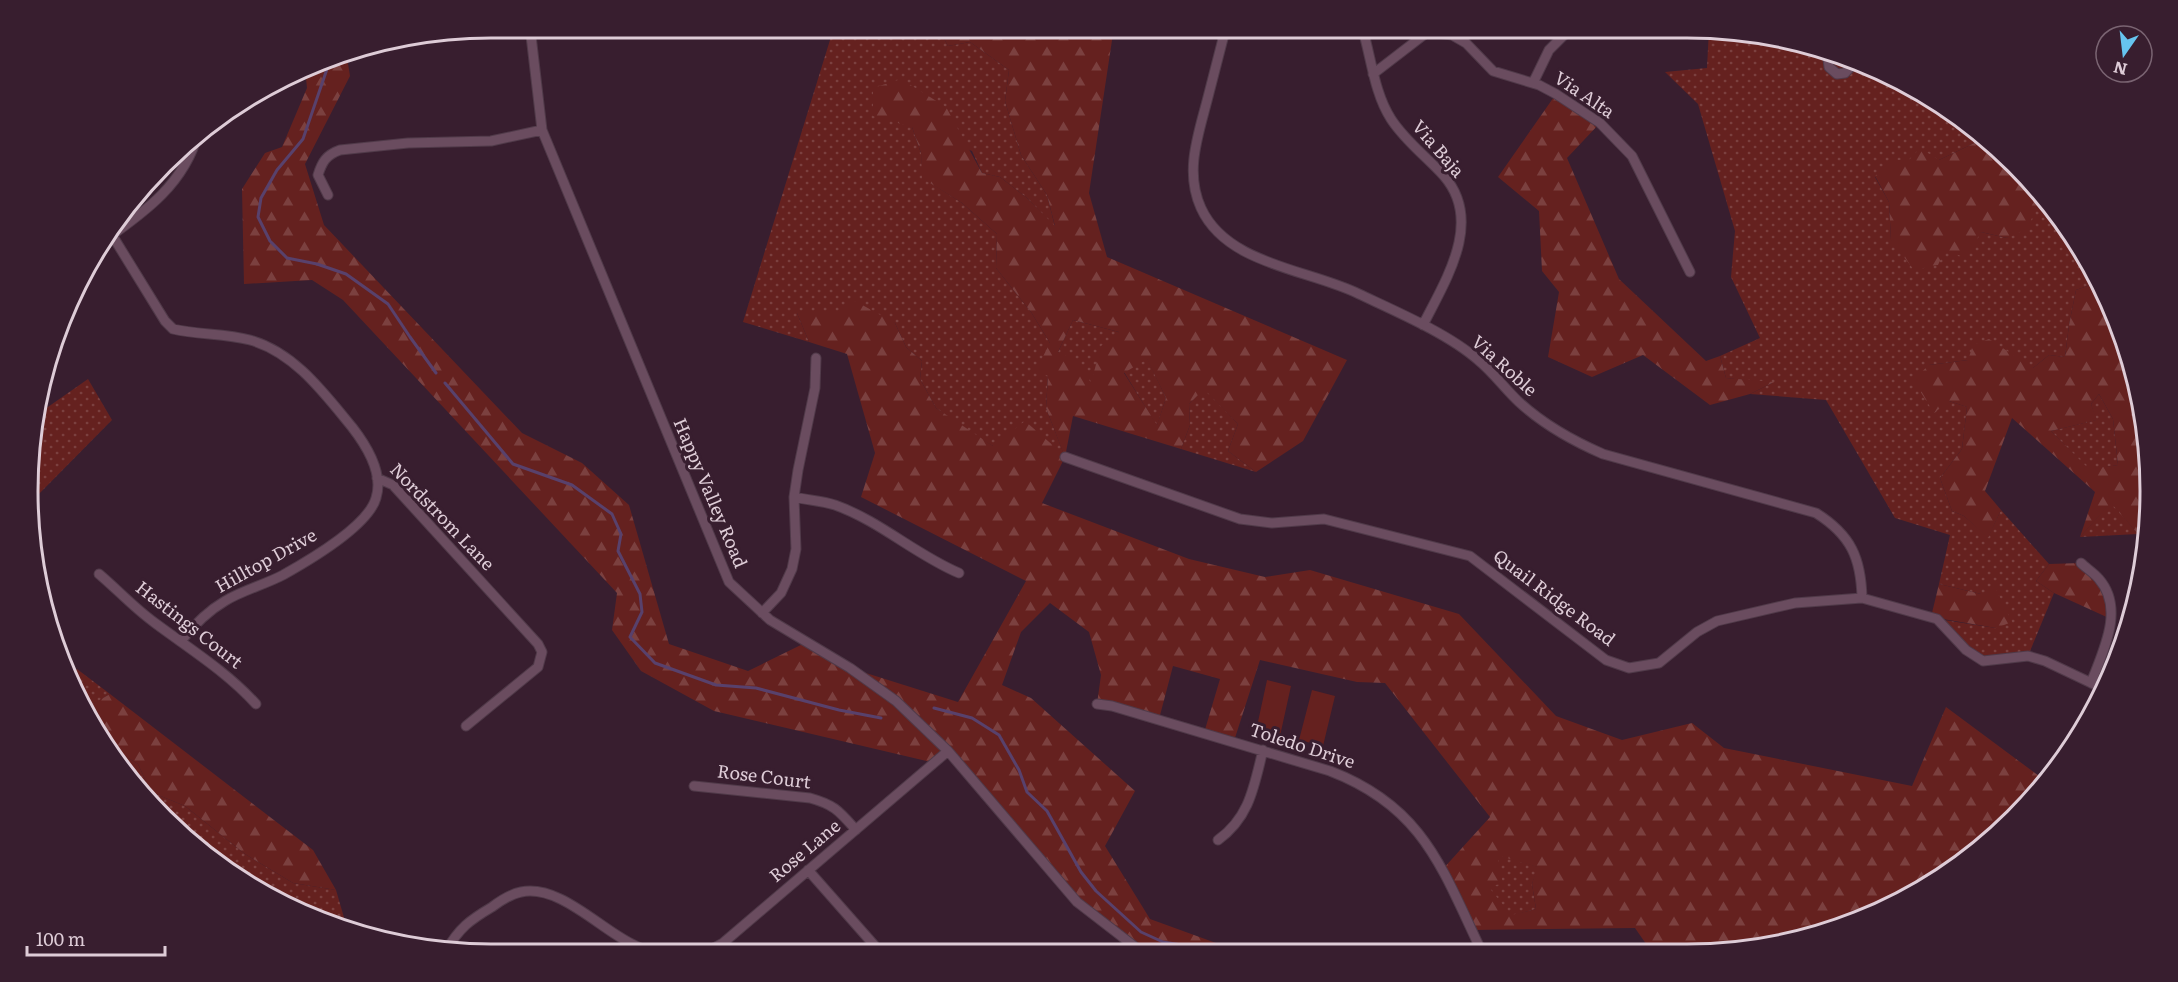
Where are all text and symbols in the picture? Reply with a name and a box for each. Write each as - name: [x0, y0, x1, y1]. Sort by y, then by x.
- north arrow: [2094, 24, 2154, 84]
- text: N: [2111, 56, 2130, 83]
- street label: Via Alta: [1549, 63, 1621, 124]
- street label: Via Baja: [1406, 113, 1472, 183]
- street label: Via Roble: [1466, 328, 1544, 402]
- street label: Happy Valley Road: [668, 413, 755, 572]
- street label: Nordstrom Lane: [385, 456, 502, 576]
- street label: Hilltop Drive: [210, 521, 321, 599]
- street label: Quail Ridge Road: [1488, 542, 1622, 652]
- street label: Hastings Court: [131, 573, 250, 675]
- street label: Toledo Drive: [1246, 715, 1359, 774]
- street label: Rose Court: [716, 756, 813, 795]
- street label: Rose Lane: [762, 812, 846, 888]
- scale bar: [27, 919, 165, 957]
- text: 100 m: [36, 925, 85, 952]

